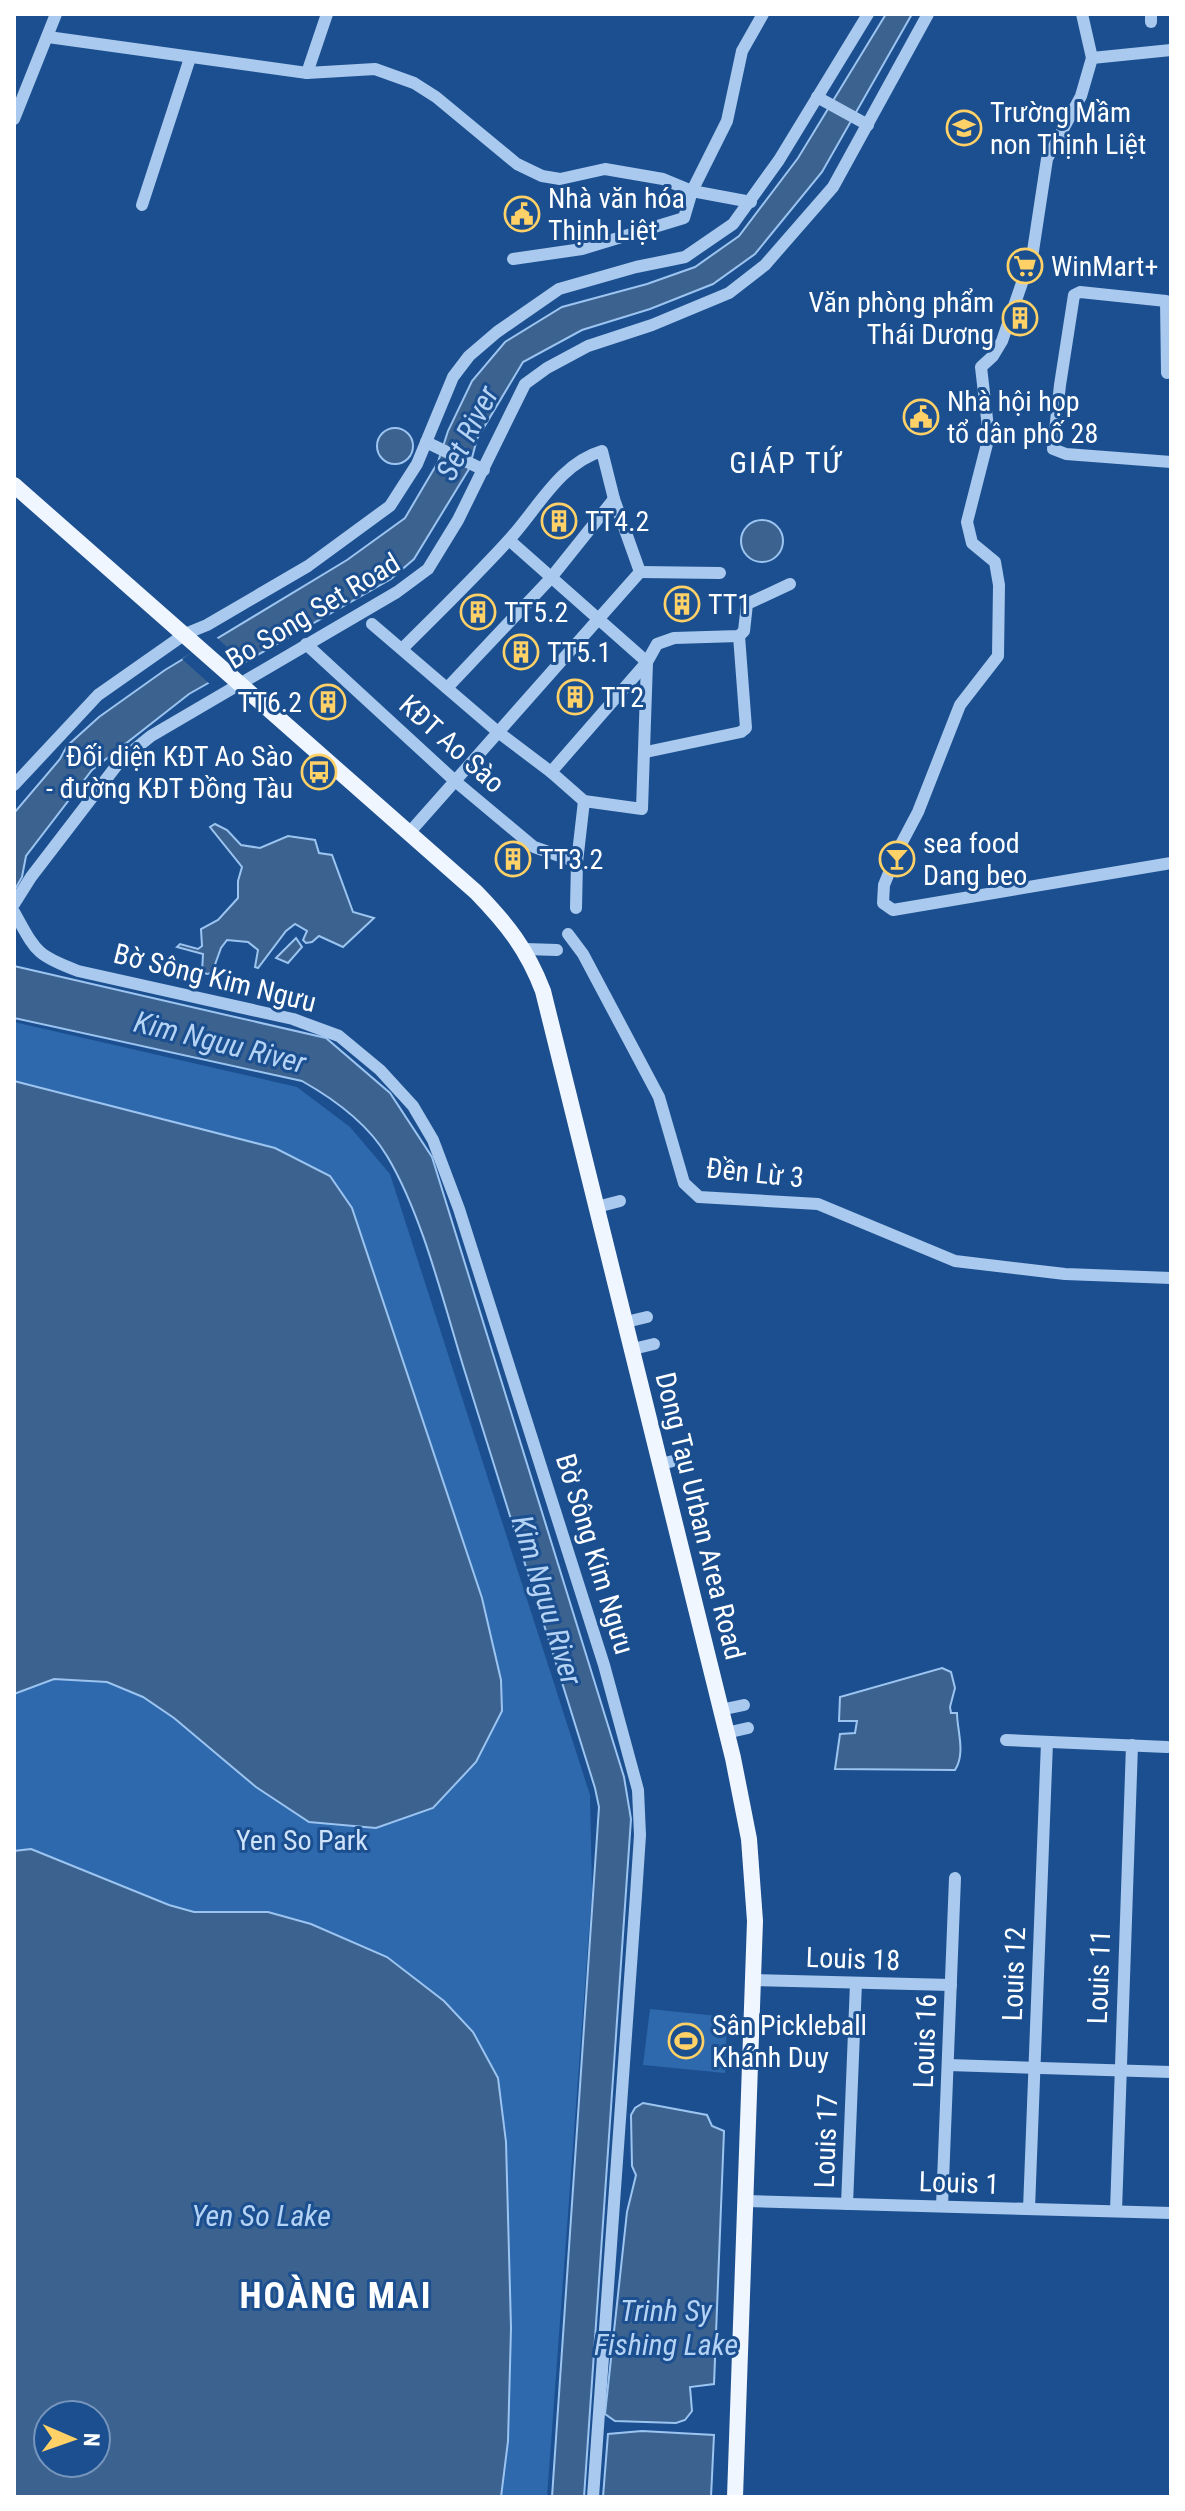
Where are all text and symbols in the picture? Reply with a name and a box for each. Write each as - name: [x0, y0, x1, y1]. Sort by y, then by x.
- place label: Trường Mầm non Thịnh Liệt: [990, 96, 1146, 161]
- school or university icon: Trường Mầm non Thịnh Liệt: [945, 109, 983, 147]
- place label: Nhà văn hóa Thịnh Liệt: [548, 182, 685, 247]
- public building icon: Nhà văn hóa Thịnh Liệt: [503, 195, 541, 233]
- supermarket icon: WinMart+: [1006, 247, 1044, 285]
- place label: WinMart+: [1051, 250, 1158, 283]
- place label: Văn phòng phẩm Thái Dương: [809, 286, 994, 351]
- building icon: Văn phòng phẩm Thái Dương: [1001, 299, 1039, 337]
- water label: Set River: [428, 379, 506, 486]
- place label: Nhà hội họp tổ dân phố 28: [947, 385, 1098, 450]
- public building icon: Nhà hội họp tổ dân phố 28: [902, 398, 940, 436]
- district label: GIÁP TỨ: [729, 445, 843, 480]
- building icon: TT4.2: [540, 502, 578, 540]
- place label: TT4.2: [585, 505, 649, 538]
- street label: Bo Song Set Road: [220, 546, 406, 676]
- building icon: TT1: [663, 585, 701, 623]
- place label: TT1: [708, 588, 751, 621]
- building icon: TT5.2: [459, 593, 497, 631]
- place label: TT5.2: [504, 596, 568, 629]
- building icon: TT5.1: [502, 633, 540, 671]
- place label: TT5.1: [547, 636, 611, 669]
- building icon: TT2: [556, 678, 594, 716]
- place label: TT2: [601, 681, 644, 714]
- building icon: TT6.2: [309, 683, 347, 721]
- place label: TT6.2: [238, 686, 302, 719]
- street label: KĐT Ao Sào: [393, 688, 511, 800]
- place label: Đối diện KĐT Ao Sào - đường KĐT Đồng Tàu: [46, 740, 293, 805]
- bus stop icon: Đối diện KĐT Ao Sào - đường KĐT Đồng Tàu: [300, 753, 338, 791]
- place label: sea food Dang beo: [923, 827, 1027, 892]
- building icon: TT3.2: [494, 840, 532, 878]
- bar icon: sea food Dang beo: [878, 840, 916, 878]
- place label: TT3.2: [539, 843, 603, 876]
- street label: Bờ Sông Kim Ngưu: [110, 937, 320, 1019]
- water label: Kim Nguu River: [131, 1004, 310, 1080]
- street label: Đền Lừ 3: [705, 1151, 805, 1195]
- street label: Dong Tau Urban Area Road: [648, 1369, 752, 1663]
- street label: Bờ Sông Kim Ngưu: [549, 1450, 641, 1658]
- water label: Kim Nguu River: [505, 1511, 590, 1690]
- park label: Yen So Park: [236, 1824, 368, 1857]
- street label: Louis 12: [996, 1926, 1032, 2022]
- street label: Louis 11: [1081, 1929, 1117, 2025]
- street label: Louis 18: [805, 1941, 901, 1977]
- street label: Louis 16: [907, 1993, 943, 2089]
- place label: Sân Pickleball Khánh Duy: [712, 2009, 867, 2074]
- sports icon: Sân Pickleball Khánh Duy: [667, 2022, 705, 2060]
- street label: Louis 17: [808, 2093, 844, 2189]
- street label: Louis 1: [918, 2165, 1000, 2201]
- water label: Yen So Lake: [191, 2198, 331, 2233]
- district label: HOÀNG MAI: [239, 2274, 433, 2317]
- water label: Trinh Sy Fishing Lake: [594, 2293, 738, 2362]
- north arrow: [32, 2399, 112, 2479]
- text: N: [79, 2433, 104, 2447]

